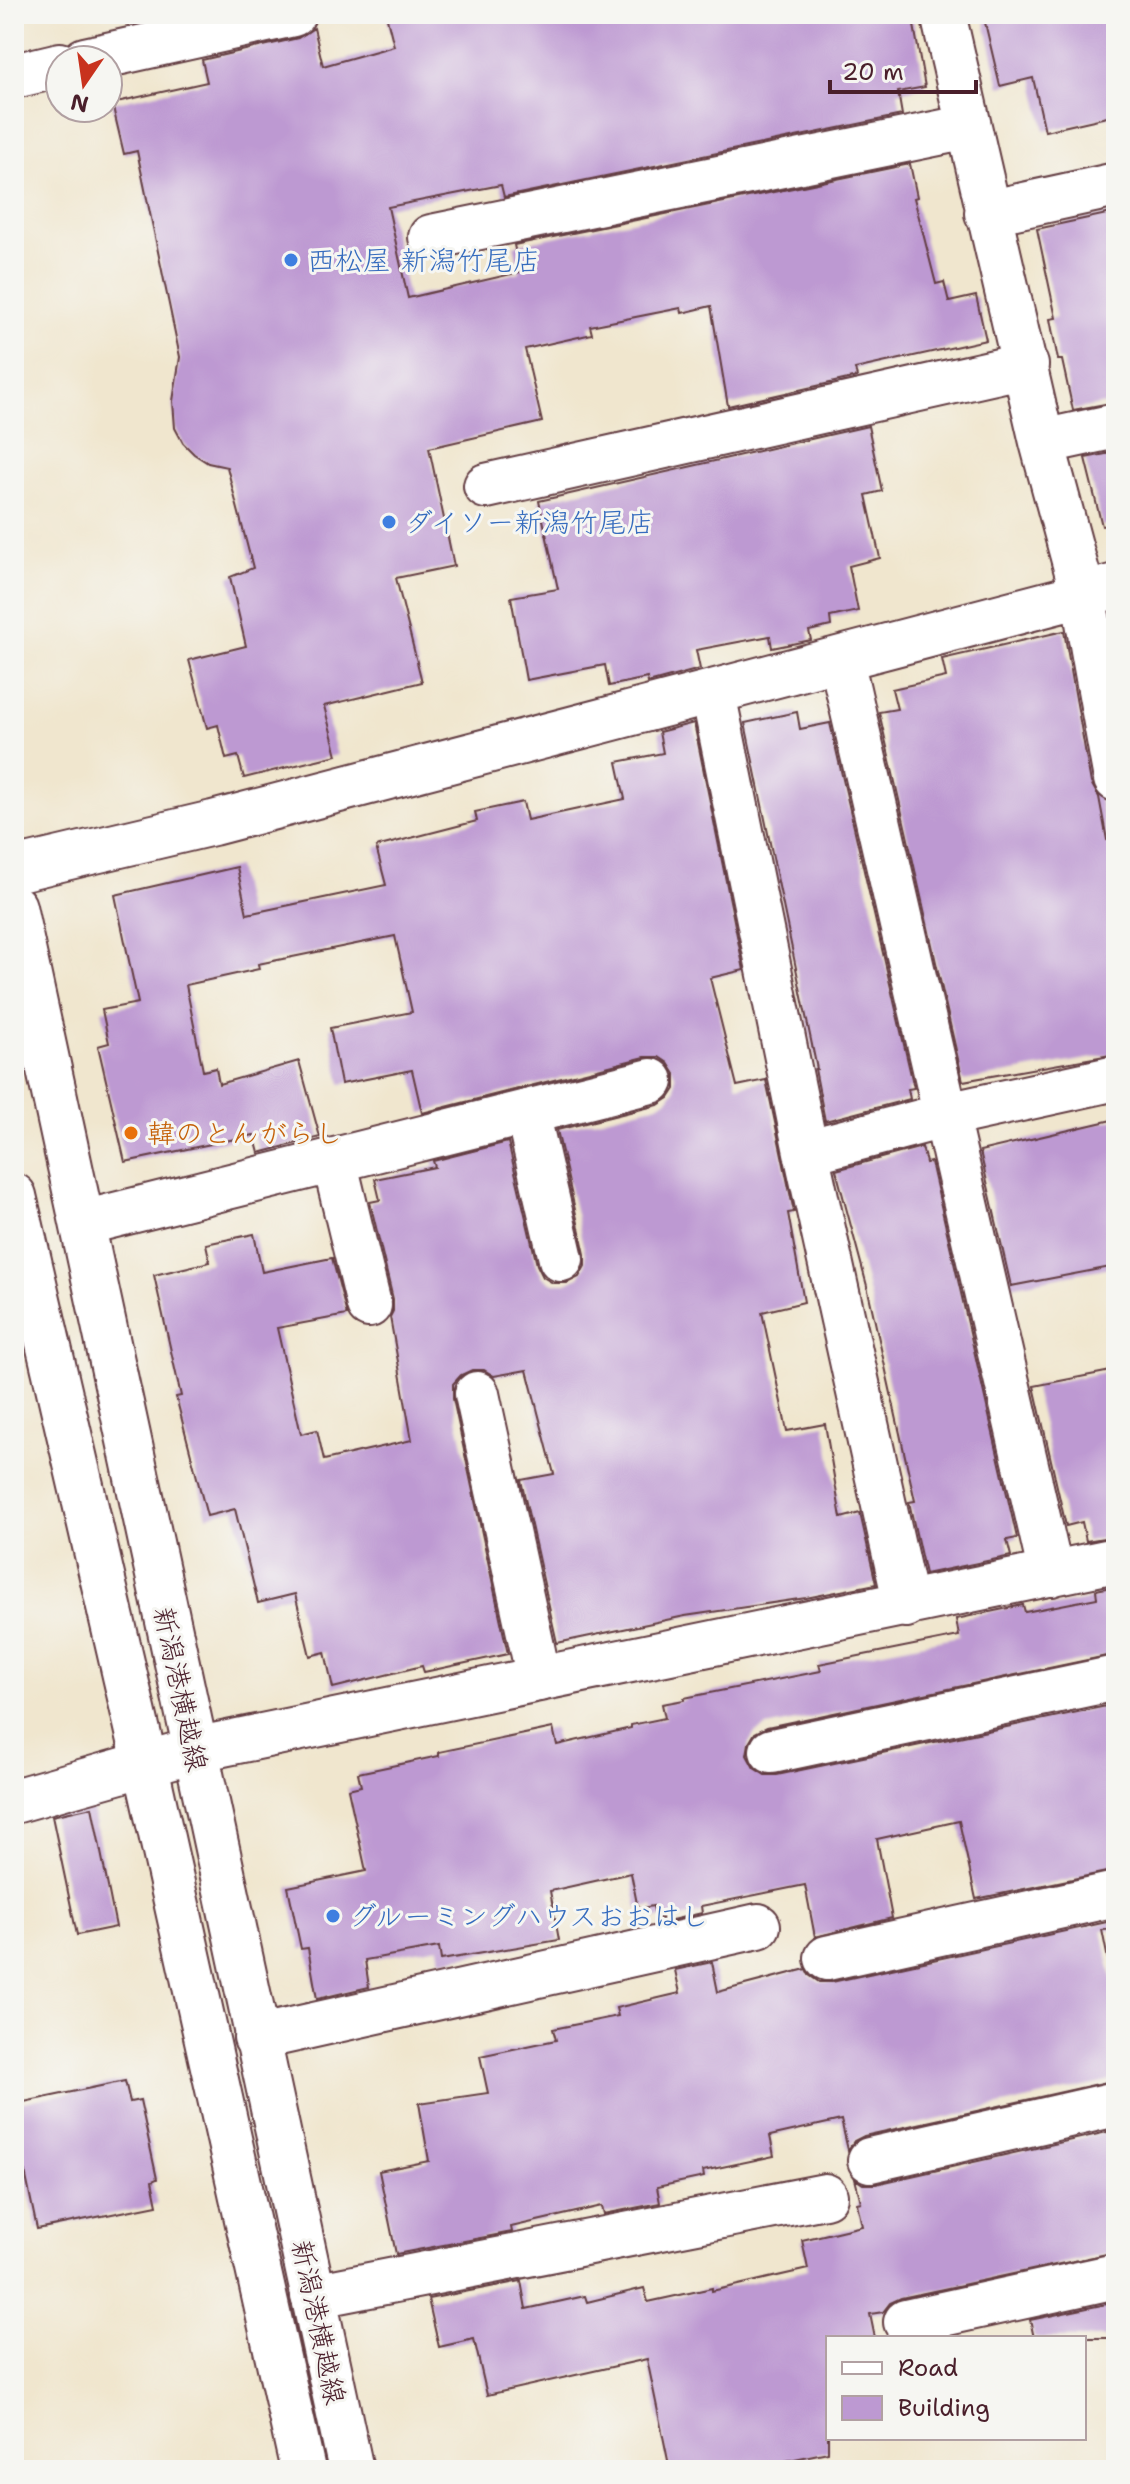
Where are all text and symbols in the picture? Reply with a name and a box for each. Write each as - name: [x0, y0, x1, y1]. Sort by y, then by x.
- north arrow: [44, 44, 124, 124]
- scale bar: [830, 44, 976, 94]
- text: 20 m: [842, 56, 904, 88]
- text: N: [68, 87, 91, 119]
- place label: 西松屋 新潟竹尾店: [307, 241, 541, 279]
- marker: 西松屋 新潟竹尾店: [282, 251, 300, 269]
- place label: ダイソー新潟竹尾店: [405, 503, 654, 541]
- marker: ダイソー新潟竹尾店: [380, 513, 398, 531]
- place label: 韓のとんがらし: [147, 1114, 343, 1152]
- marker: 韓のとんがらし: [122, 1124, 140, 1142]
- street label: 新潟港横越線: [145, 1603, 217, 1775]
- place label: グルーミングハウスおおはし: [349, 1897, 709, 1935]
- marker: グルーミングハウスおおはし: [324, 1907, 342, 1925]
- street label: 新潟港横越線: [283, 2236, 355, 2408]
- legend: [826, 2336, 1086, 2440]
- text: Road: [898, 2352, 958, 2384]
- text: Building: [898, 2392, 990, 2424]

